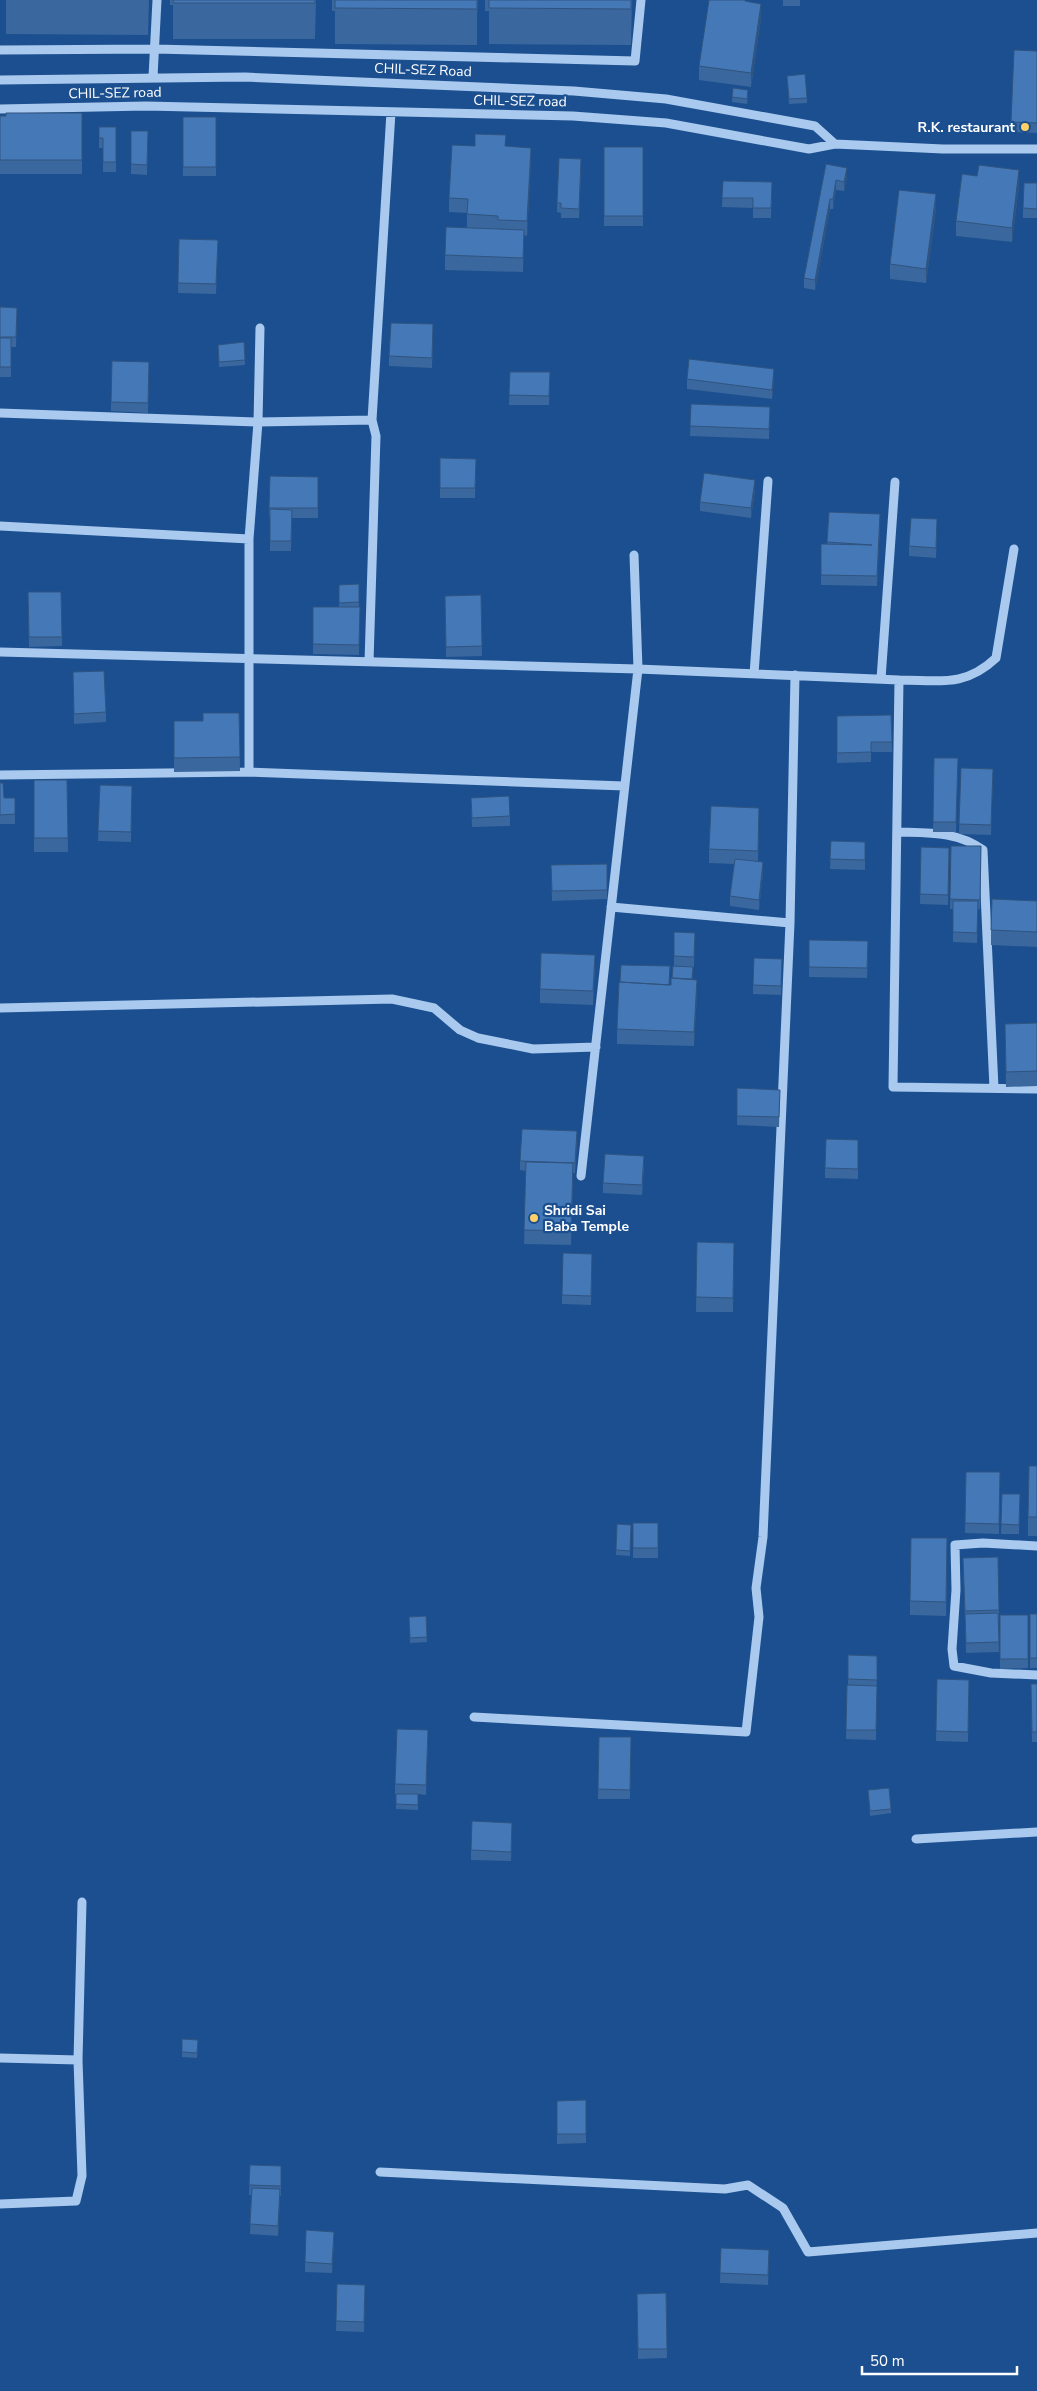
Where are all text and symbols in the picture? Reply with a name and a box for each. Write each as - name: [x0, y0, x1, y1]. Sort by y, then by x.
- street label: CHIL-SEZ Road: [374, 59, 472, 81]
- street label: CHIL-SEZ road: [68, 83, 162, 103]
- street label: CHIL-SEZ road: [473, 91, 567, 111]
- place label: R.K. restaurant: [918, 118, 1016, 137]
- marker: R.K. restaurant: [1019, 121, 1031, 133]
- place label: Shridi Sai Baba Temple: [544, 1201, 629, 1236]
- marker: Shridi Sai Baba Temple: [528, 1212, 540, 1224]
- scale bar: [862, 2344, 1017, 2376]
- text: 50 m: [870, 2351, 905, 2371]

